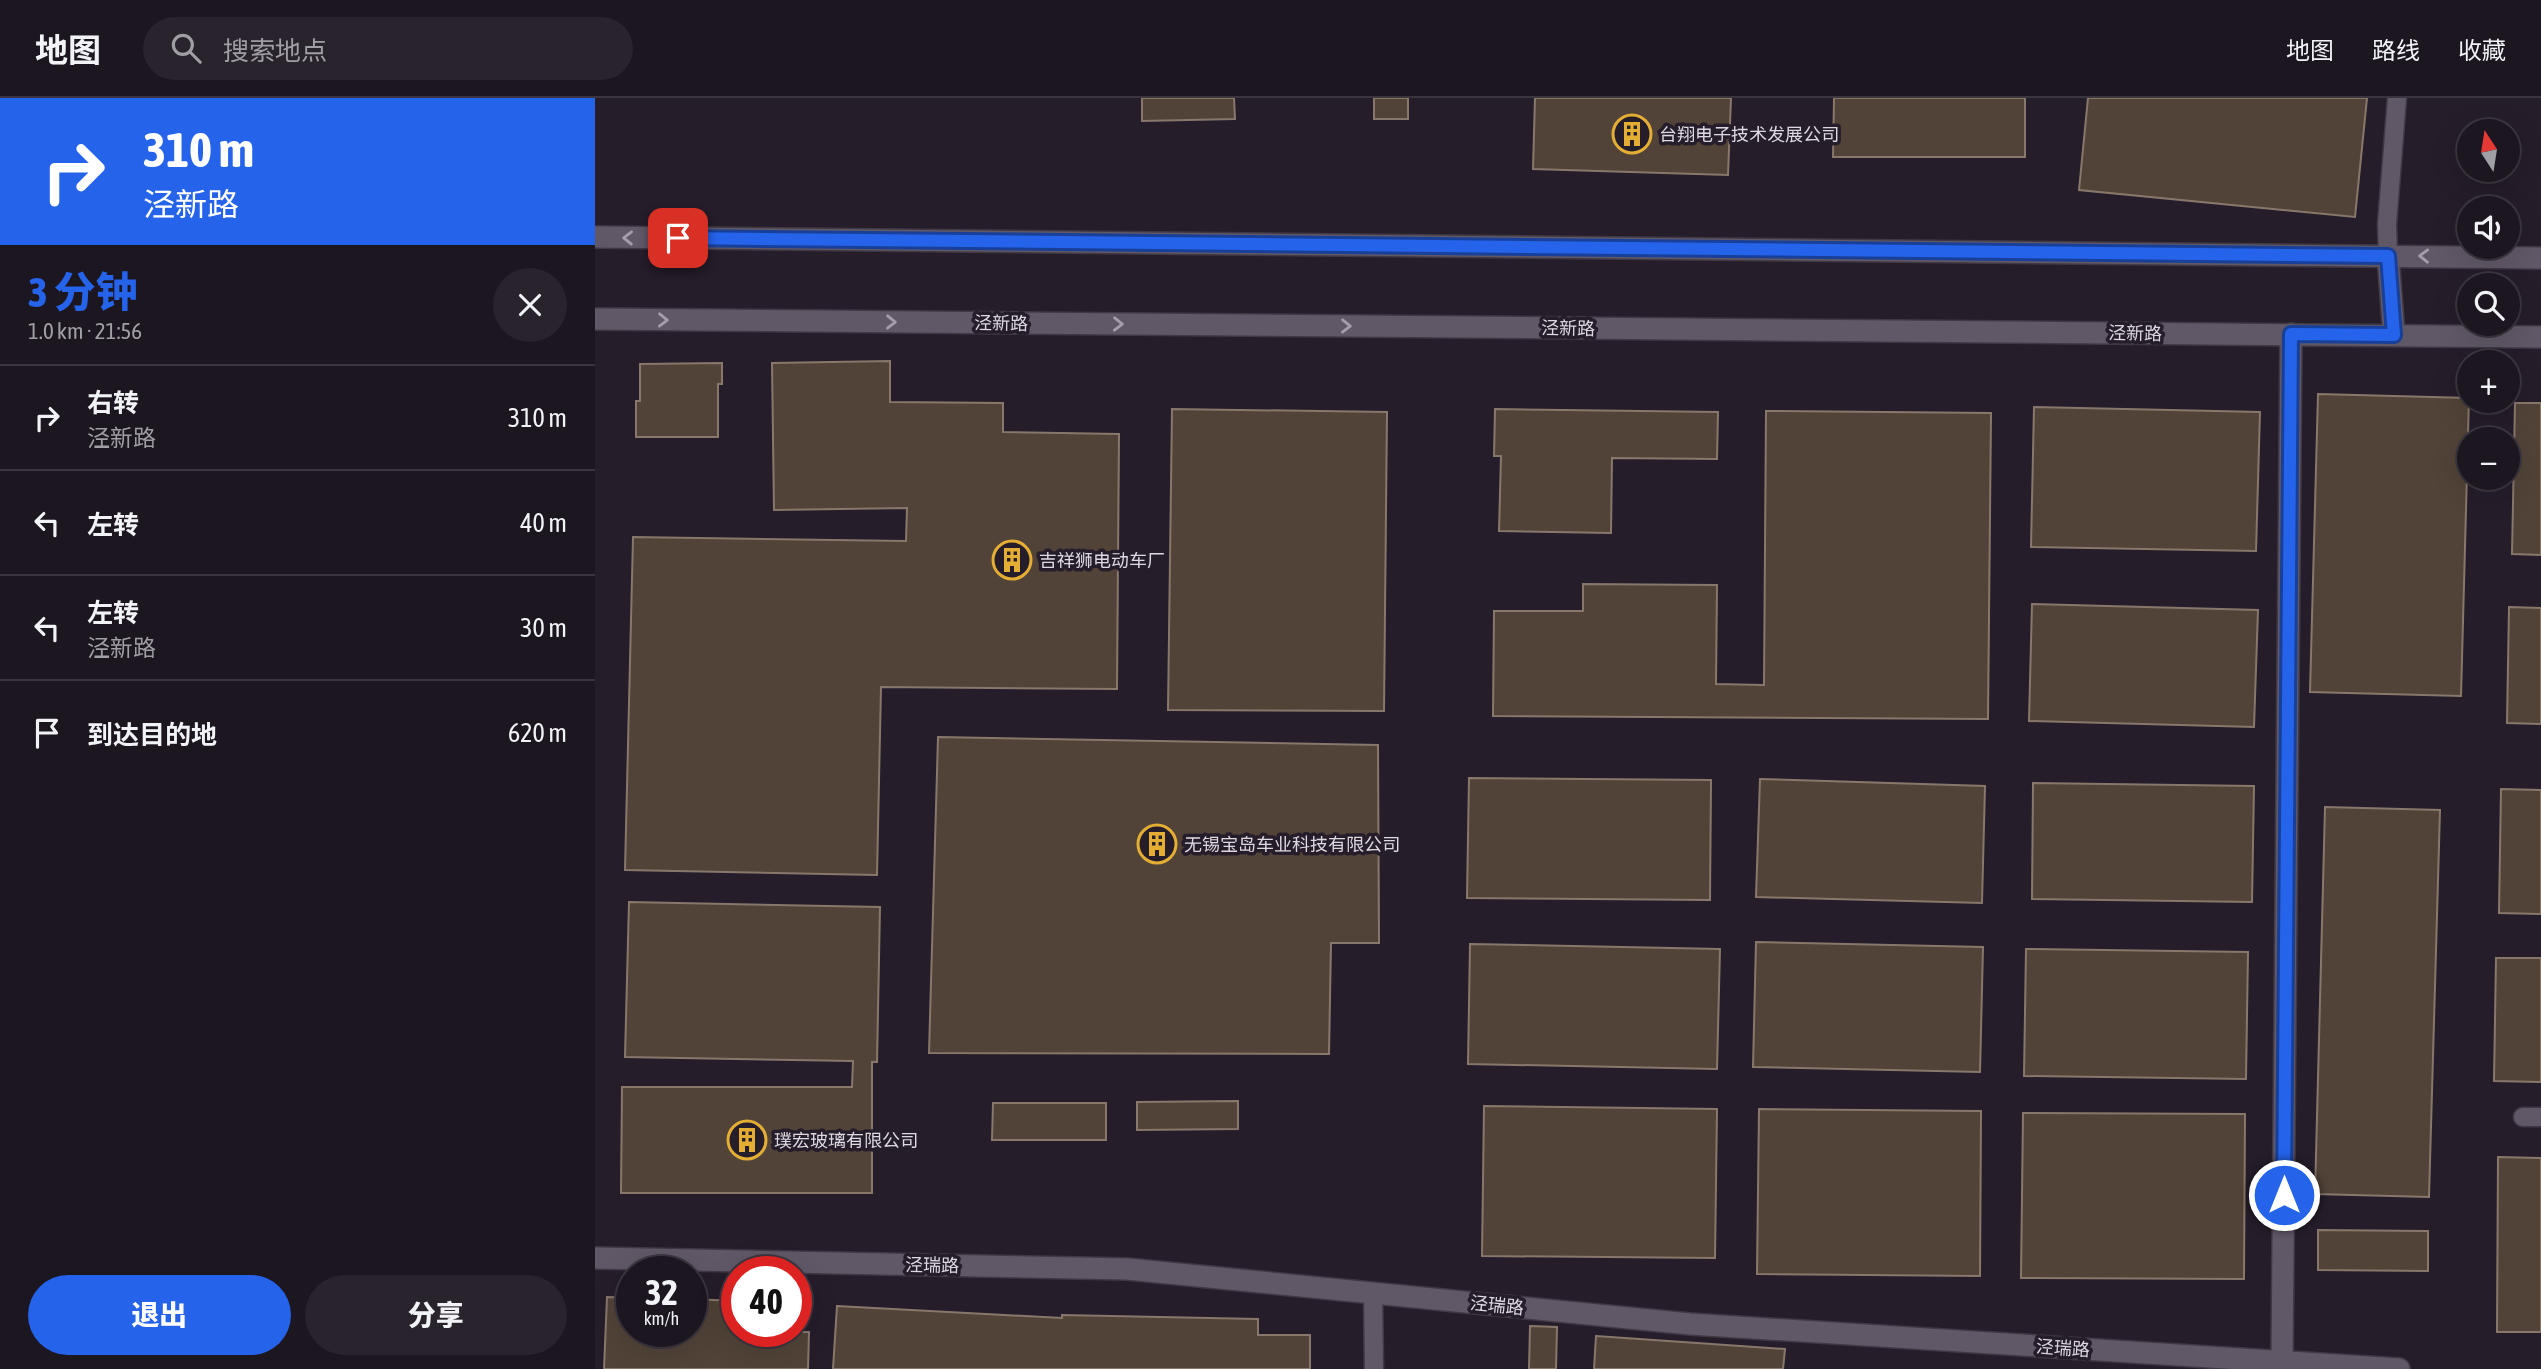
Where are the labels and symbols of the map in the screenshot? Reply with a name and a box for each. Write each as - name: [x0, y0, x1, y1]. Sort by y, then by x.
- building icon: 台翔电子技术发展公司: [1611, 113, 1653, 155]
- north arrow: [2457, 119, 2520, 182]
- place label: 台翔电子技术发展公司: [1659, 124, 1839, 145]
- pin: [648, 208, 708, 268]
- one-way arrow: [623, 230, 633, 246]
- one-way arrow: [2418, 248, 2429, 264]
- one-way arrow: [658, 312, 669, 328]
- street label: 泾新路: [974, 312, 1028, 334]
- one-way arrow: [886, 314, 896, 330]
- one-way arrow: [1113, 316, 1124, 332]
- street label: 泾新路: [1541, 317, 1595, 339]
- one-way arrow: [1341, 318, 1351, 334]
- street label: 泾新路: [2108, 322, 2162, 344]
- building icon: 吉祥狮电动车厂: [991, 539, 1033, 581]
- place label: 吉祥狮电动车厂: [1039, 550, 1165, 571]
- building icon: 无锡宝岛车业科技有限公司: [1136, 823, 1178, 865]
- place label: 无锡宝岛车业科技有限公司: [1184, 834, 1400, 855]
- building icon: 璞宏玻璃有限公司: [726, 1119, 768, 1161]
- place label: 璞宏玻璃有限公司: [774, 1130, 918, 1151]
- position arrow: [2247, 1158, 2321, 1232]
- street label: 泾瑞路: [905, 1254, 959, 1276]
- speed limit sign: 40: [721, 1256, 812, 1347]
- street label: 泾瑞路: [1469, 1292, 1525, 1318]
- street label: 泾瑞路: [2035, 1336, 2091, 1360]

